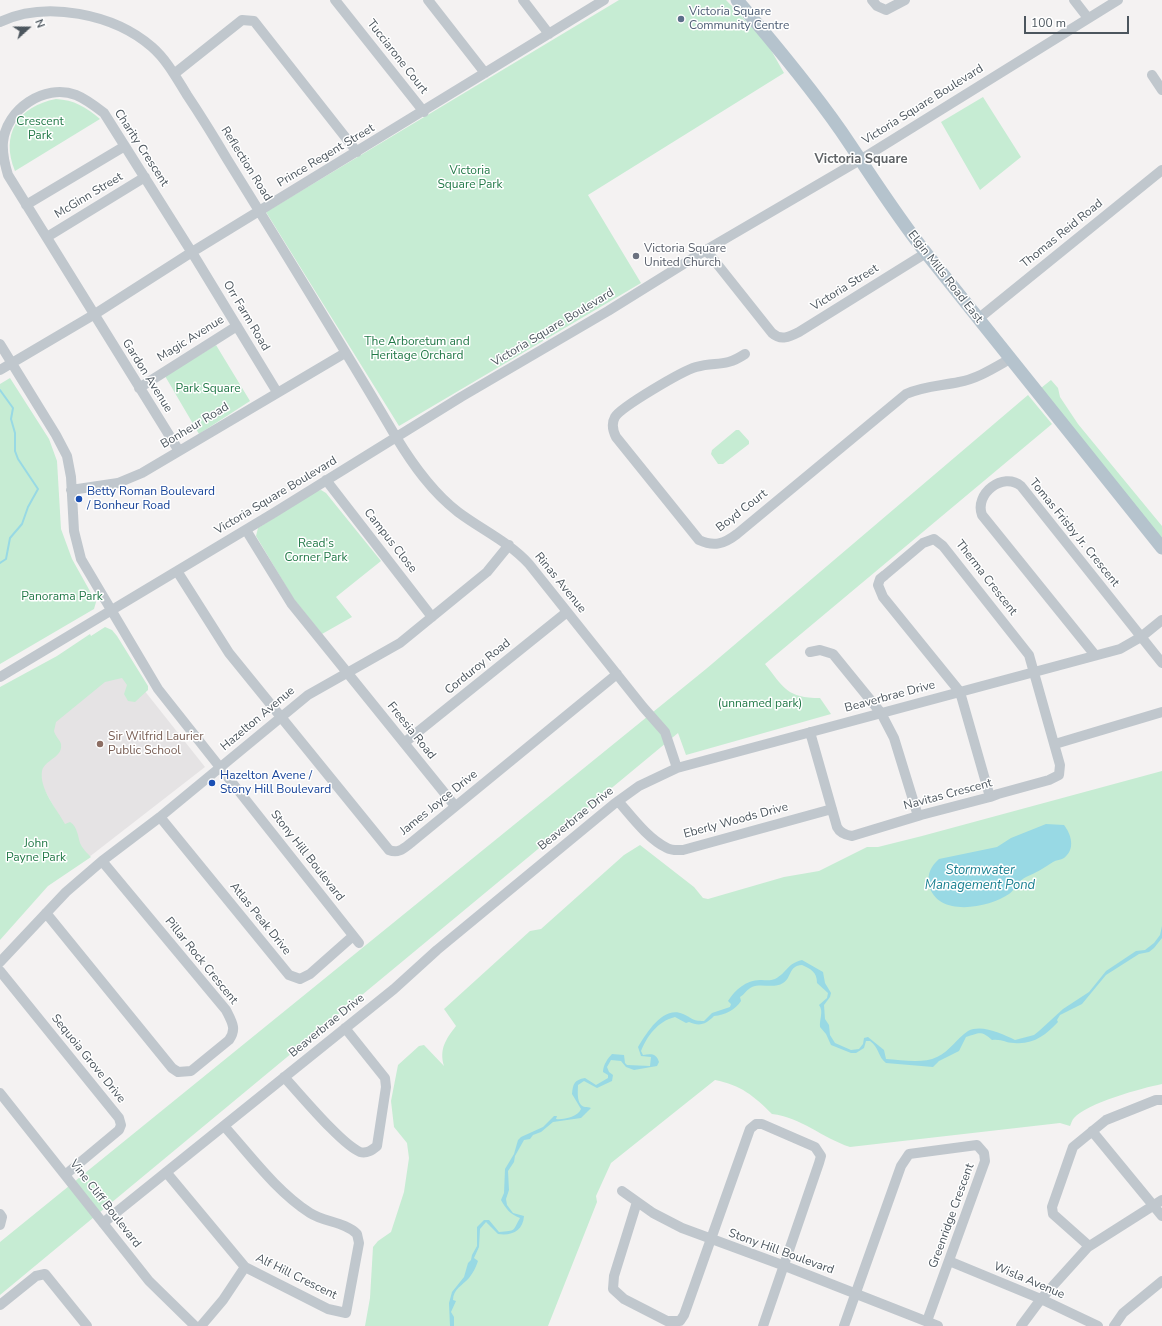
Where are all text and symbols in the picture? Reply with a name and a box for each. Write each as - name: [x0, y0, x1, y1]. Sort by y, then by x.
- place label: Victoria Square Community Centre: [689, 5, 789, 33]
- north arrow: [8, 8, 48, 48]
- scale bar: [1026, 8, 1131, 34]
- marker: Victoria Square Community Centre: [676, 14, 686, 24]
- text: 100 m: [1031, 15, 1066, 31]
- text: N: [31, 17, 48, 30]
- street label: Tucciarone Court: [364, 17, 430, 97]
- street label: Victoria Square Boulevard: [860, 62, 986, 148]
- street label: Charity Crescent: [111, 107, 171, 189]
- park label: Crescent Park: [16, 115, 64, 143]
- street label: Prince Regent Street: [275, 121, 377, 191]
- street label: Reflection Road: [217, 124, 275, 204]
- district label: Victoria Square: [815, 152, 907, 168]
- park label: Victoria Square Park: [437, 164, 503, 192]
- street label: McGinn Street: [52, 170, 126, 222]
- street label: Thomas Reid Road: [1018, 197, 1106, 271]
- street label: Elgin Mills Road East: [904, 228, 986, 326]
- place label: Victoria Square United Church: [644, 242, 726, 270]
- marker: Victoria Square United Church: [631, 251, 641, 261]
- street label: Victoria Street: [809, 262, 881, 314]
- street label: Orr Farm Road: [219, 278, 273, 354]
- street label: Victoria Square Boulevard: [489, 286, 617, 370]
- street label: Magic Avenue: [155, 313, 227, 365]
- park label: The Arboretum and Heritage Orchard: [364, 335, 470, 363]
- street label: Gardon Avenue: [119, 337, 175, 415]
- park label: Park Square: [175, 382, 241, 396]
- street label: Bonheur Road: [158, 400, 232, 452]
- street label: Victoria Square Boulevard: [212, 454, 340, 538]
- street label: Tomas Frisby Jr. Crescent: [1026, 476, 1122, 590]
- place label: Betty Roman Boulevard / Bonheur Road: [87, 485, 215, 513]
- street label: Boyd Court: [714, 487, 770, 535]
- marker: Betty Roman Boulevard / Bonheur Road: [74, 494, 84, 504]
- street label: Campus Close: [360, 506, 420, 576]
- park label: Read's Corner Park: [284, 537, 348, 565]
- street label: Therma Crescent: [952, 537, 1020, 619]
- street label: Rinas Avenue: [531, 550, 589, 616]
- park label: Panorama Park: [21, 590, 103, 604]
- street label: Corduroy Road: [442, 636, 514, 698]
- street label: Beaverbrae Drive: [843, 678, 937, 716]
- street label: Hazelton Avenue: [218, 684, 298, 754]
- park label: (unnamed park): [718, 697, 802, 711]
- street label: Freesia Road: [384, 700, 438, 762]
- place label: Sir Wilfrid Laurier Public School: [108, 730, 204, 758]
- marker: Sir Wilfrid Laurier Public School: [95, 739, 105, 749]
- street label: James Joyce Drive: [397, 767, 481, 839]
- place label: Hazelton Avene / Stony Hill Boulevard: [220, 769, 331, 797]
- street label: Navitas Crescent: [902, 776, 994, 814]
- marker: Hazelton Avene / Stony Hill Boulevard: [207, 778, 217, 788]
- street label: Beaverbrae Drive: [535, 784, 617, 854]
- street label: Eberly Woods Drive: [682, 800, 790, 842]
- street label: Stony Hill Boulevard: [267, 808, 347, 904]
- park label: John Payne Park: [6, 837, 66, 865]
- water label: Stormwater Management Pond: [925, 863, 1035, 894]
- street label: Atlas Peak Drive: [226, 880, 294, 958]
- street label: Pillar Rock Crescent: [162, 915, 240, 1007]
- street label: Beaverbrae Drive: [286, 991, 368, 1061]
- street label: Sequoia Grove Drive: [48, 1012, 128, 1106]
- street label: Vine Cliff Boulevard: [66, 1157, 144, 1251]
- street label: Greenridge Crescent: [926, 1162, 978, 1270]
- street label: Stony Hill Boulevard: [726, 1226, 836, 1278]
- street label: Alf Hill Crescent: [253, 1251, 339, 1303]
- street label: Wisla Avenue: [991, 1260, 1067, 1302]

